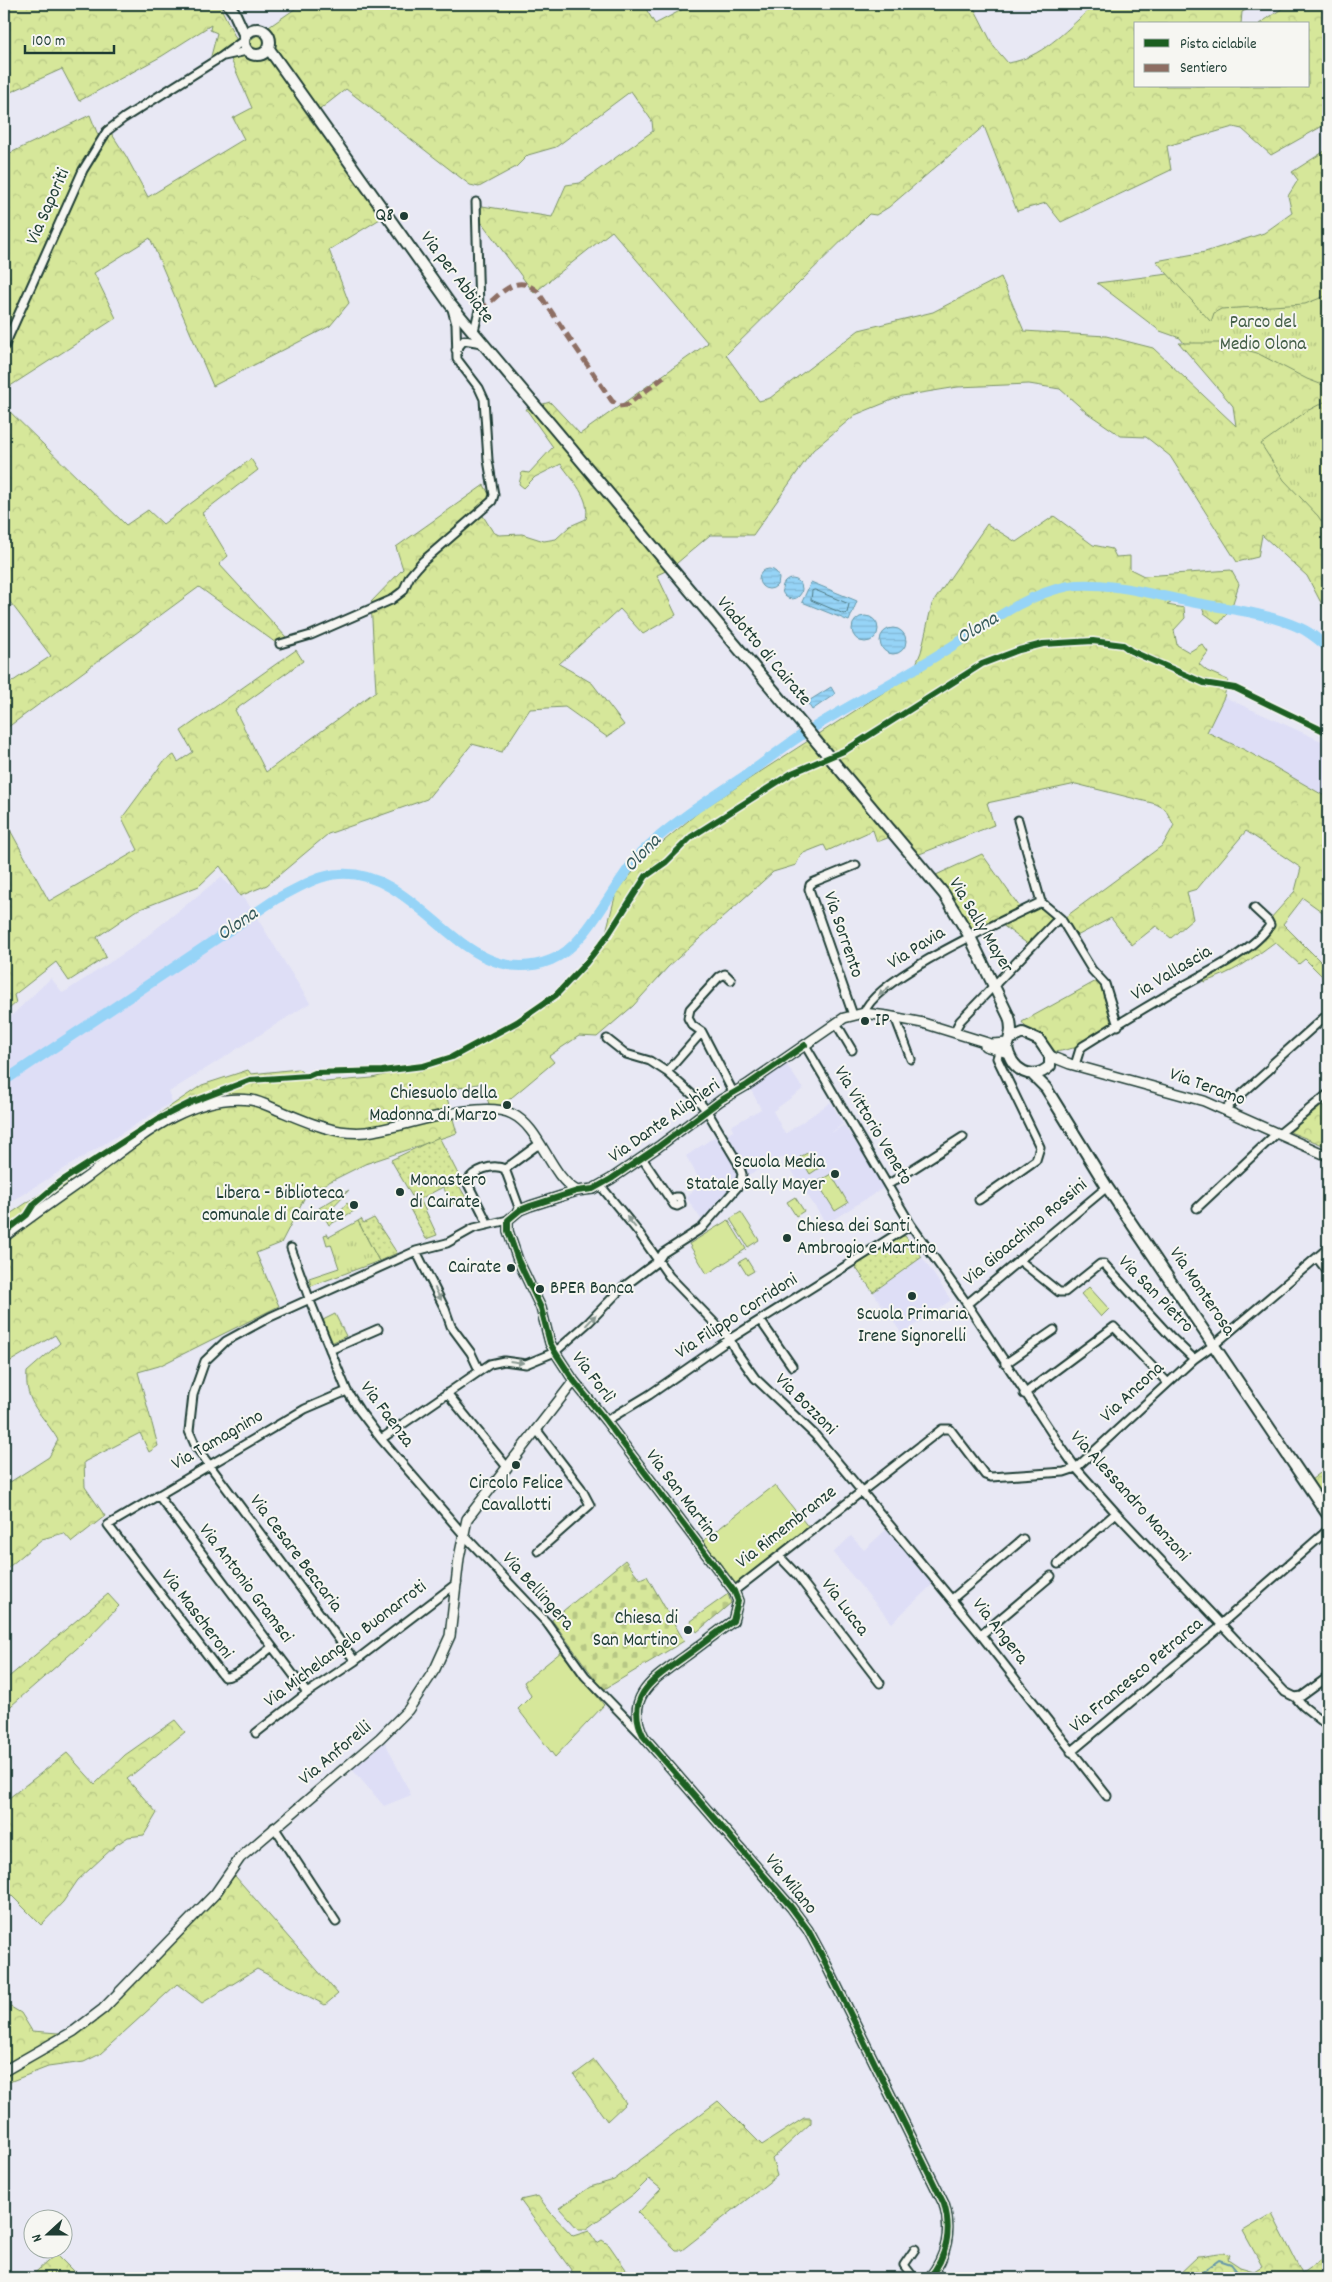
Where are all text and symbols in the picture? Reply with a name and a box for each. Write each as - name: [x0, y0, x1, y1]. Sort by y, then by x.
- scale bar: [25, 22, 114, 54]
- legend: [1134, 22, 1310, 88]
- text: 100 m: [32, 31, 65, 53]
- text: Pista ciclabile: [1180, 34, 1257, 56]
- text: Sentiero: [1180, 58, 1228, 80]
- street label: Via Saporiti: [20, 164, 78, 250]
- place label: Q8: [375, 203, 394, 230]
- marker: Q8: [398, 210, 410, 222]
- street label: Via per Abbiate: [412, 226, 500, 330]
- park label: Parco del Medio Olona: [1220, 310, 1307, 359]
- street label: Viadotto di Cairate: [709, 591, 817, 713]
- water label: Olona: [952, 605, 1005, 652]
- water label: Olona: [618, 827, 669, 879]
- street label: Via Sally Mayer: [941, 873, 1019, 979]
- street label: Via Sorrento: [815, 888, 869, 982]
- water label: Olona: [212, 900, 265, 949]
- street label: Via Pavia: [883, 920, 952, 977]
- street label: Via Vallascia: [1127, 939, 1218, 1009]
- one-way arrow: [878, 985, 891, 996]
- place label: IP: [875, 1008, 890, 1035]
- marker: IP: [859, 1015, 871, 1027]
- street label: Via Vittorio Veneto: [826, 1061, 918, 1191]
- street label: Via Teramo: [1165, 1062, 1249, 1114]
- street label: Via Dante Alighieri: [604, 1073, 727, 1171]
- place label: Chiesuolo della Madonna di Marzo: [369, 1081, 498, 1130]
- marker: Chiesuolo della Madonna di Marzo: [501, 1099, 513, 1111]
- place label: Scuola Media Statale Sally Mayer: [686, 1150, 826, 1199]
- place label: Monastero di Cairate: [410, 1168, 486, 1217]
- marker: Scuola Media Statale Sally Mayer: [829, 1168, 841, 1180]
- street label: Via Gioacchino Rossini: [958, 1173, 1094, 1293]
- place label: Libera - Biblioteca comunale di Cairate: [202, 1181, 345, 1230]
- marker: Monastero di Cairate: [394, 1186, 406, 1198]
- marker: Libera - Biblioteca comunale di Cairate: [348, 1199, 360, 1211]
- place label: Chiesa dei Santi Ambrogio e Martino: [797, 1214, 936, 1263]
- one-way arrow: [625, 1216, 636, 1229]
- marker: Chiesa dei Santi Ambrogio e Martino: [781, 1232, 793, 1244]
- street label: Via Monterosa: [1161, 1242, 1241, 1343]
- street label: Via San Pietro: [1111, 1250, 1199, 1340]
- place label: Cairate: [448, 1255, 501, 1282]
- marker: Cairate: [505, 1262, 517, 1274]
- street label: Via Filippo Corridoni: [670, 1267, 804, 1367]
- place label: BPER Banca: [550, 1276, 634, 1303]
- marker: BPER Banca: [534, 1283, 546, 1295]
- one-way arrow: [433, 1288, 442, 1301]
- marker: Scuola Primaria Irene Signorelli: [906, 1290, 918, 1302]
- place label: Scuola Primaria Irene Signorelli: [857, 1302, 969, 1351]
- one-way arrow: [585, 1314, 597, 1326]
- street label: Via Forlì: [564, 1347, 620, 1410]
- street label: Via Ancona: [1095, 1356, 1172, 1430]
- one-way arrow: [509, 1358, 525, 1366]
- street label: Via Bozzoni: [768, 1368, 843, 1443]
- street label: Via Faenza: [352, 1376, 420, 1455]
- street label: Via Tamagnino: [167, 1404, 269, 1478]
- street label: Via Alessandro Manzoni: [1063, 1425, 1196, 1569]
- street label: Via San Martino: [638, 1445, 726, 1549]
- marker: Circolo Felice Cavallotti: [510, 1459, 522, 1471]
- place label: Circolo Felice Cavallotti: [469, 1471, 563, 1520]
- street label: Via Rimembranze: [731, 1480, 843, 1576]
- street label: Via Cesare Beccaria: [242, 1489, 349, 1619]
- street label: Via Antonio Gramsci: [191, 1519, 299, 1650]
- street label: Via Bellingera: [494, 1547, 580, 1638]
- street label: Via Mascheroni: [153, 1564, 239, 1666]
- street label: Via Michelangelo Buonarroti: [259, 1574, 434, 1715]
- street label: Via Lucca: [813, 1574, 875, 1643]
- street label: Via Angera: [964, 1593, 1034, 1672]
- place label: Chiesa di San Martino: [593, 1606, 679, 1655]
- street label: Via Francesco Petrarca: [1064, 1611, 1211, 1740]
- marker: Chiesa di San Martino: [682, 1624, 694, 1636]
- street label: Via Anforelli: [294, 1715, 379, 1793]
- street label: Via Milano: [757, 1849, 823, 1921]
- north arrow: [22, 2210, 72, 2260]
- text: N: [27, 2231, 48, 2245]

